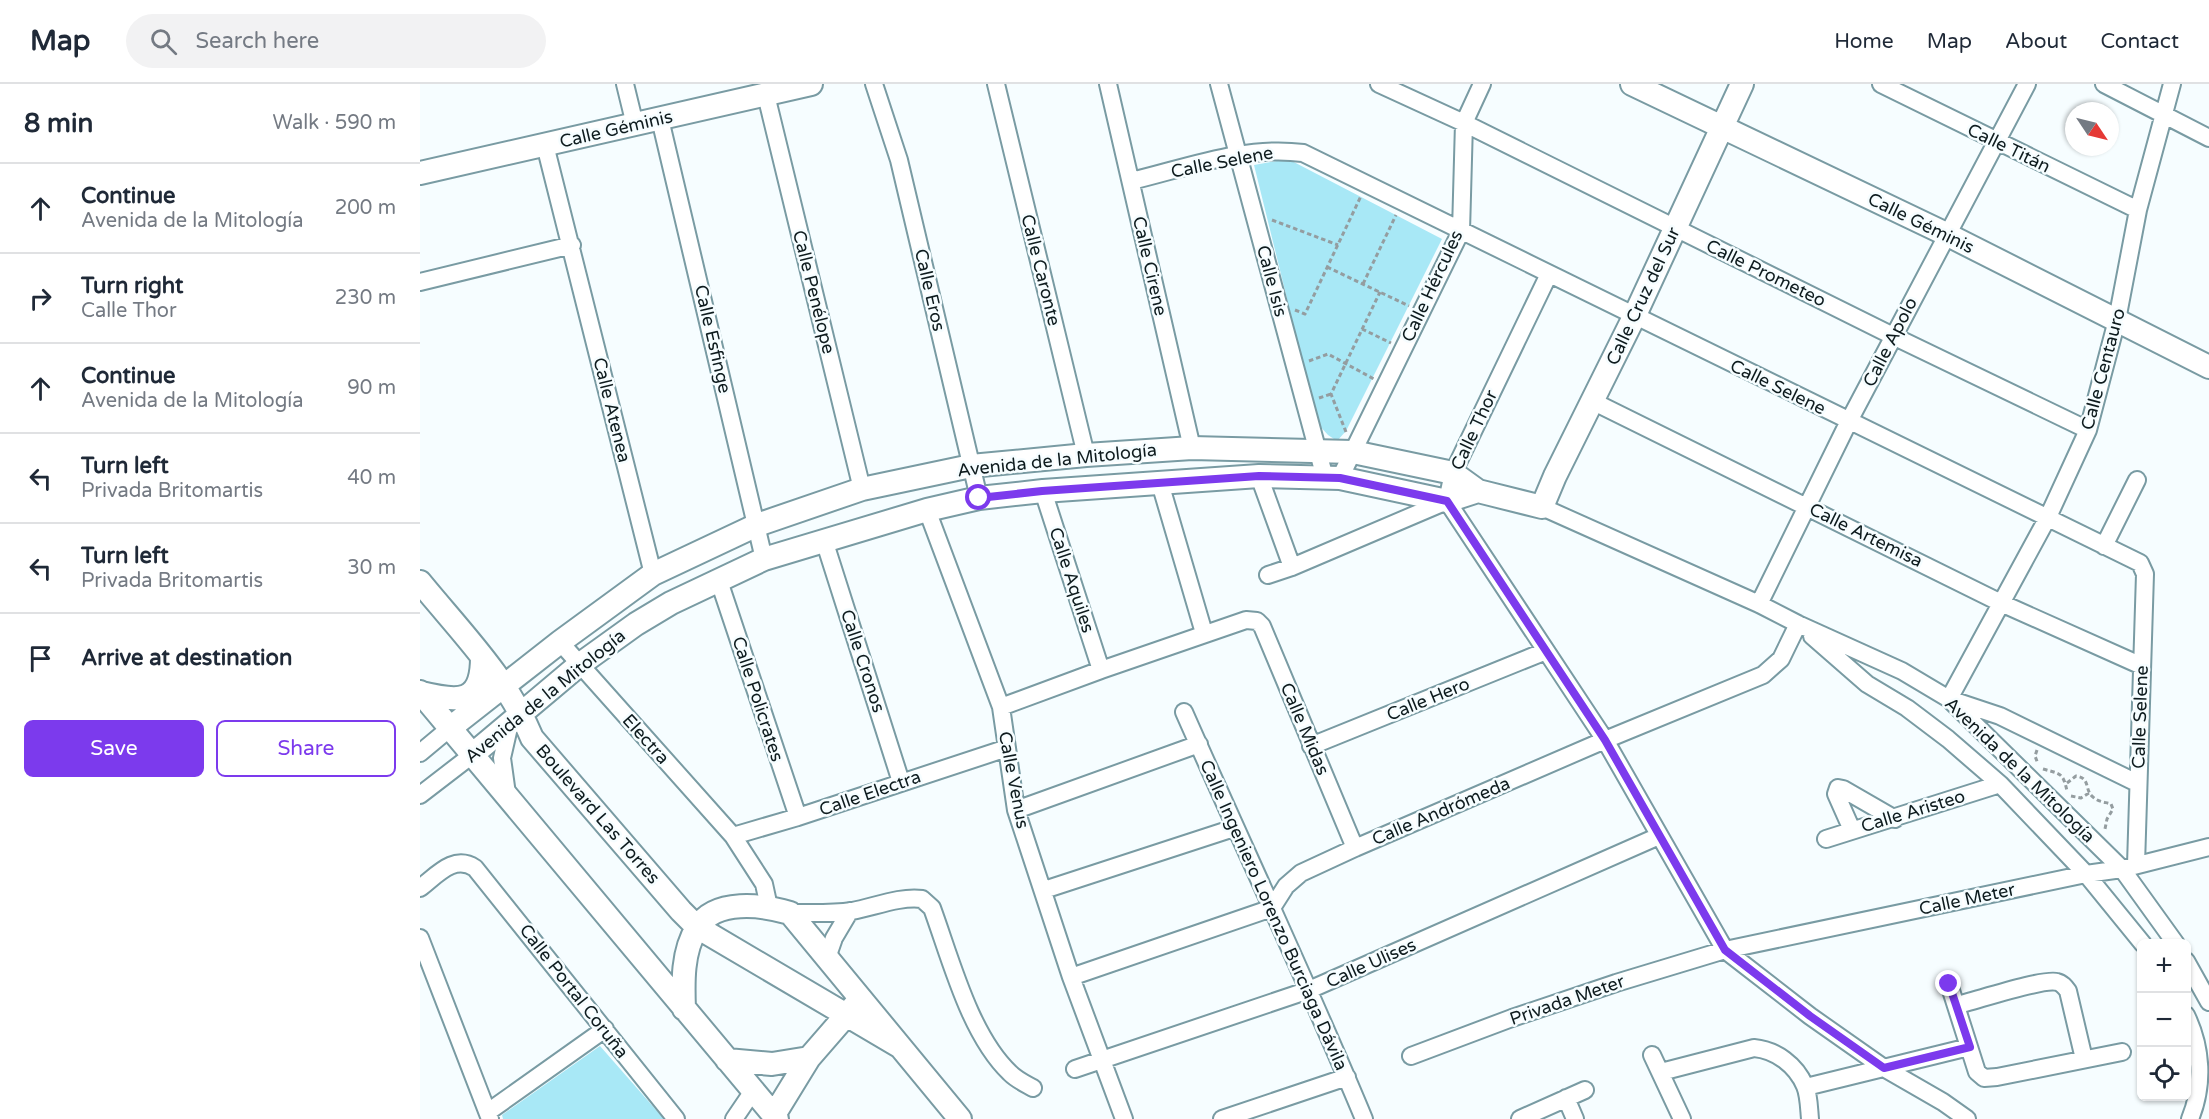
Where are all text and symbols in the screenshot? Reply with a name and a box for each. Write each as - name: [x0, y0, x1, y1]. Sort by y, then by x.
- search box: [126, 14, 546, 68]
- text: Map: [30, 24, 90, 58]
- icon: search: [147, 25, 180, 58]
- text: Search here: [195, 28, 319, 54]
- text: Home: [1834, 29, 1894, 54]
- text: Map: [1927, 29, 1972, 54]
- text: About: [2005, 29, 2067, 54]
- text: Contact: [2100, 29, 2179, 54]
- north arrow: [2065, 102, 2119, 156]
- street label: Calle Géminis: [557, 105, 675, 153]
- text: 8 min: [24, 108, 93, 139]
- text: Walk · 590 m: [273, 111, 396, 135]
- street label: Calle Titán: [1964, 118, 2054, 178]
- street label: Calle Selene: [1169, 141, 1275, 183]
- text: Continue: [81, 183, 176, 209]
- street label: Calle Géminis: [1864, 188, 1978, 258]
- icon: ahead: [24, 192, 57, 225]
- text: 200 m: [335, 196, 396, 220]
- text: Avenida de la Mitología: [81, 209, 304, 233]
- street label: Calle Caronte: [1016, 212, 1066, 328]
- street label: Calle Cirene: [1128, 214, 1172, 318]
- street label: Calle Cruz del Sur: [1601, 223, 1685, 369]
- street label: Calle Hércules: [1397, 227, 1467, 345]
- street label: Calle Penélope: [788, 228, 840, 356]
- street label: Calle Prometeo: [1702, 234, 1830, 312]
- street label: Calle Isis: [1252, 243, 1292, 319]
- street label: Calle Eros: [910, 247, 950, 333]
- text: Turn right: [81, 273, 183, 299]
- icon: right: [24, 282, 57, 315]
- street label: Calle Esfinge: [690, 283, 736, 395]
- text: 230 m: [335, 286, 396, 310]
- street label: Calle Apolo: [1858, 294, 1922, 390]
- text: Calle Thor: [81, 299, 177, 323]
- street label: Calle Centauro: [2076, 306, 2130, 432]
- street label: Calle Selene: [1727, 354, 1829, 420]
- street label: Calle Atenea: [588, 355, 636, 465]
- text: Continue: [81, 363, 176, 389]
- icon: ahead: [24, 372, 57, 405]
- text: 90 m: [347, 376, 396, 400]
- street label: Calle Thor: [1446, 386, 1502, 474]
- text: Avenida de la Mitología: [81, 389, 304, 413]
- street label: Avenida de la Mitología: [956, 439, 1158, 481]
- text: Turn left: [81, 453, 169, 479]
- icon: left: [24, 462, 57, 495]
- text: 40 m: [347, 466, 396, 490]
- text: Privada Britomartis: [81, 479, 263, 503]
- route start: [965, 484, 991, 510]
- street label: Calle Artemisa: [1806, 498, 1926, 572]
- street label: Calle Aquiles: [1045, 524, 1099, 636]
- text: Turn left: [81, 543, 169, 569]
- icon: left: [24, 552, 57, 585]
- text: 30 m: [347, 556, 396, 580]
- text: Privada Britomartis: [81, 569, 263, 593]
- street label: Calle Cronos: [836, 607, 890, 715]
- street label: Avenida de la Mitología: [460, 624, 630, 768]
- street label: Calle Policrates: [727, 634, 789, 764]
- icon: arrive: [24, 642, 57, 675]
- text: Arrive at destination: [81, 645, 292, 671]
- street label: Calle Selene: [2127, 665, 2153, 769]
- street label: Calle Hero: [1383, 672, 1473, 726]
- street label: Calle Midas: [1276, 679, 1334, 779]
- street label: Avenida de la Mitología: [1940, 693, 2100, 847]
- street label: Electra: [618, 709, 674, 769]
- button: Save: [24, 720, 204, 777]
- button: Share: [216, 720, 396, 777]
- street label: Calle Venus: [994, 729, 1034, 831]
- street label: Boulevard Las Torres: [531, 740, 665, 888]
- street label: Calle Ingeniero Lorenzo Burciaga Dávila: [1195, 756, 1353, 1074]
- street label: Calle Electra: [816, 765, 924, 821]
- street label: Calle Andrómeda: [1369, 772, 1513, 850]
- street label: Calle Aristeo: [1858, 785, 1968, 837]
- street label: Calle Meter: [1917, 878, 2017, 920]
- street label: Calle Portal Coruña: [515, 919, 633, 1063]
- street label: Calle Ulises: [1323, 933, 1419, 993]
- map controls: [2137, 939, 2191, 1101]
- button: +: [2137, 939, 2191, 993]
- street label: Privada Meter: [1507, 970, 1627, 1030]
- route end: [1935, 970, 1961, 996]
- button: −: [2137, 993, 2191, 1047]
- button: locate: [2137, 1047, 2191, 1101]

